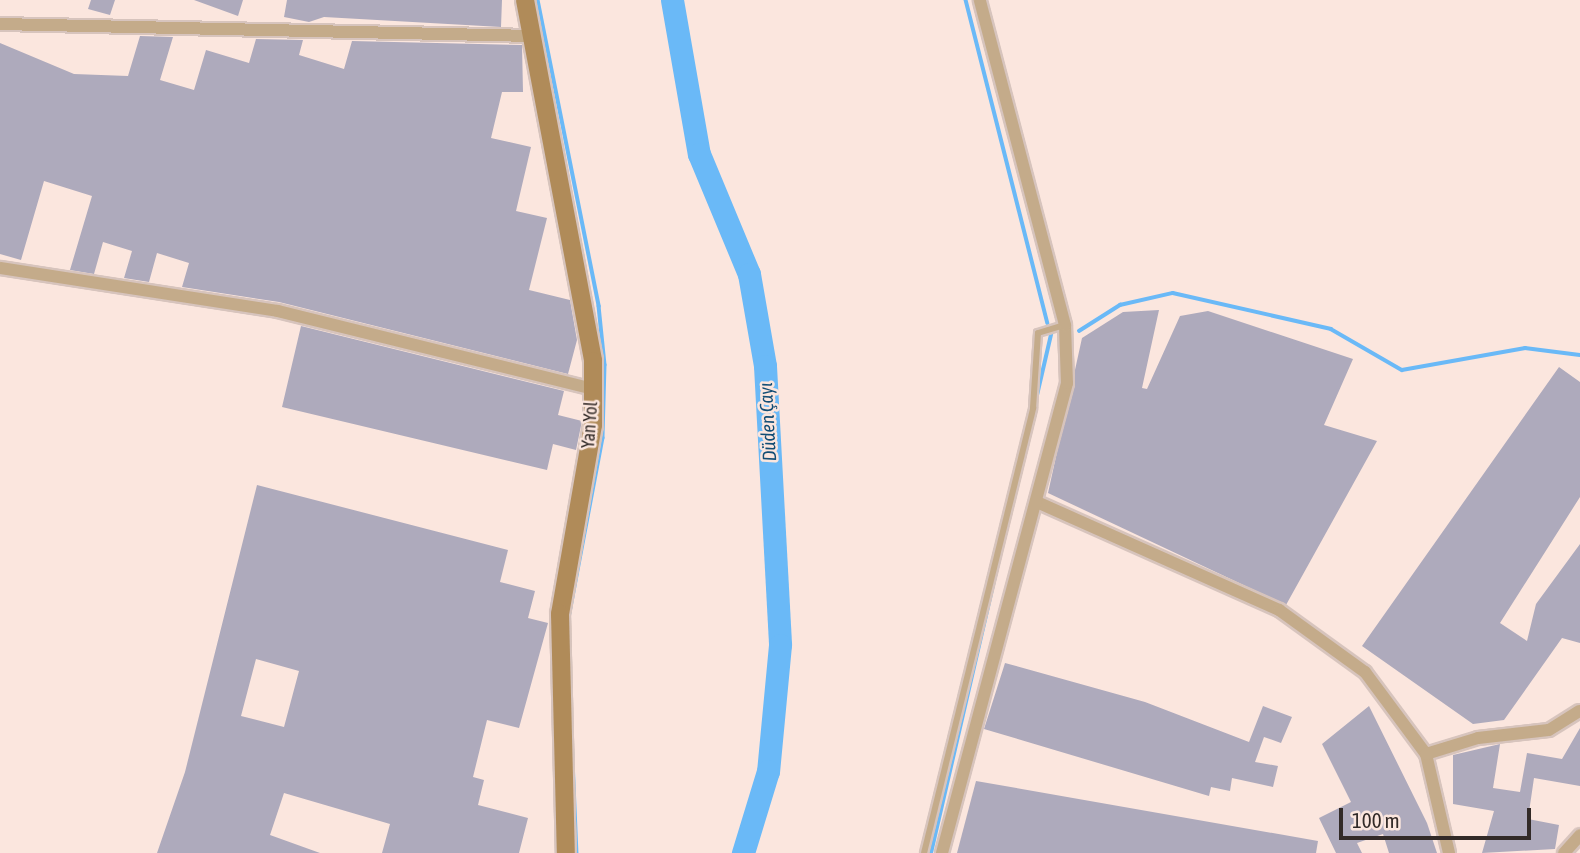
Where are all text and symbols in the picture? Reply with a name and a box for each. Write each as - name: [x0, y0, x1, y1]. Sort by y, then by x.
- water label: Düden Çayı: [755, 382, 781, 462]
- street label: Yan Yol: [578, 401, 602, 449]
- scale bar: [1342, 794, 1534, 838]
- text: 100 m: [1352, 808, 1400, 832]

